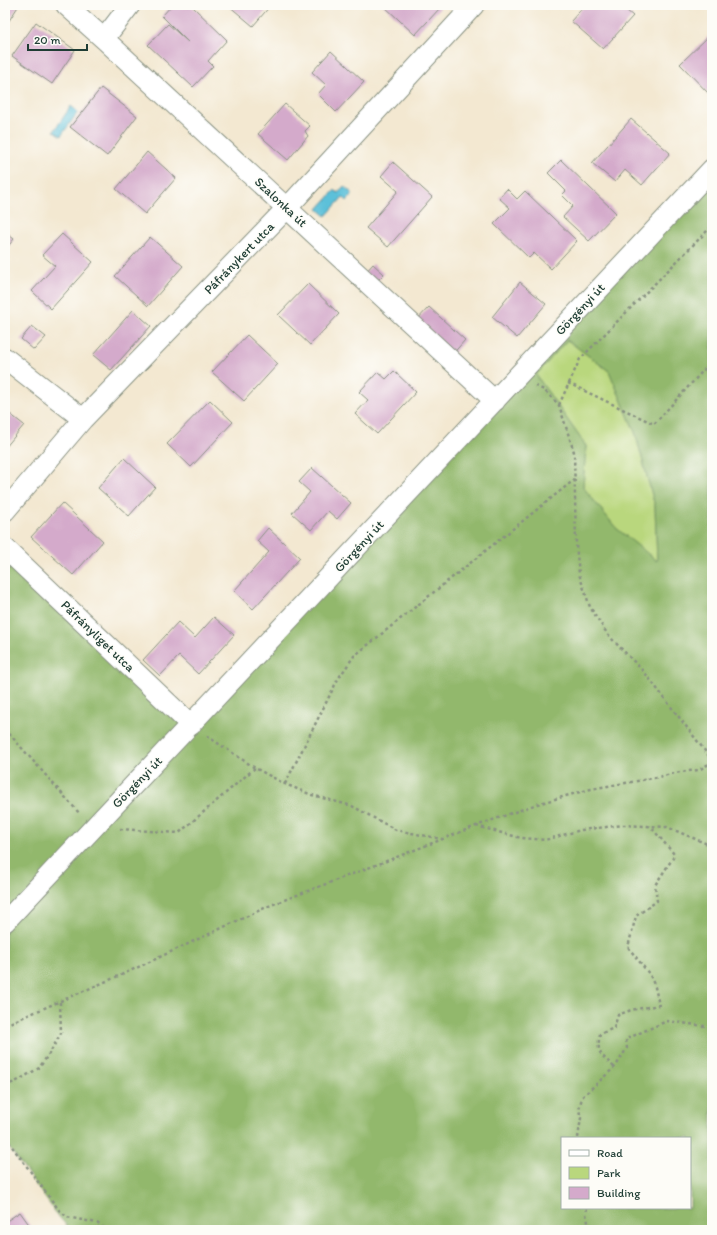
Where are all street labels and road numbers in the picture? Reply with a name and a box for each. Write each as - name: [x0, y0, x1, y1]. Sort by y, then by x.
- street label: Szalonka út: [252, 174, 310, 230]
- street label: Páfránykert utca: [201, 219, 277, 297]
- street label: Görgényi út: [552, 280, 608, 338]
- street label: Görgényi út: [331, 517, 387, 575]
- street label: Páfrányliget utca: [58, 597, 138, 675]
- street label: Görgényi út: [109, 753, 165, 811]

